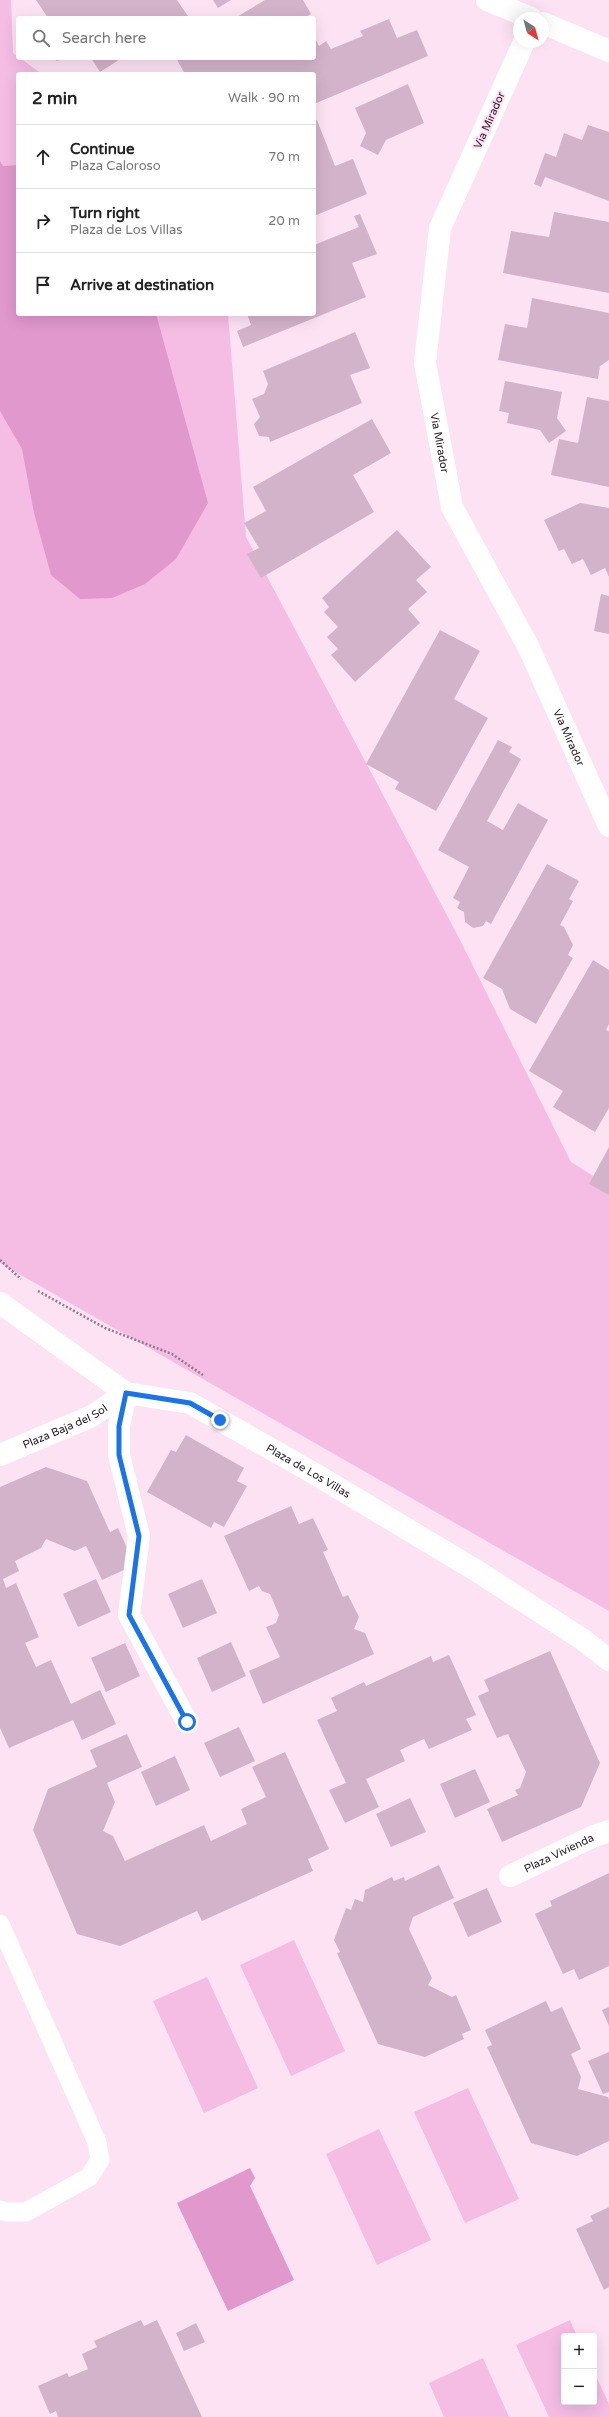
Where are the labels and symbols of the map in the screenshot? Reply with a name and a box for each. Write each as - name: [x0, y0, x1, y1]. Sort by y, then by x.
- north arrow: [513, 12, 549, 48]
- street label: Via Mirador: [471, 89, 508, 151]
- street label: Via Mirador: [427, 412, 452, 475]
- street label: Via Mirador: [550, 707, 587, 769]
- street label: Plaza Baja del Sol: [21, 1402, 110, 1452]
- route end: [211, 1411, 229, 1429]
- street label: Plaza de Los Villas: [264, 1442, 353, 1501]
- route start: [178, 1713, 196, 1731]
- street label: Plaza Vivienda: [522, 1831, 596, 1875]

